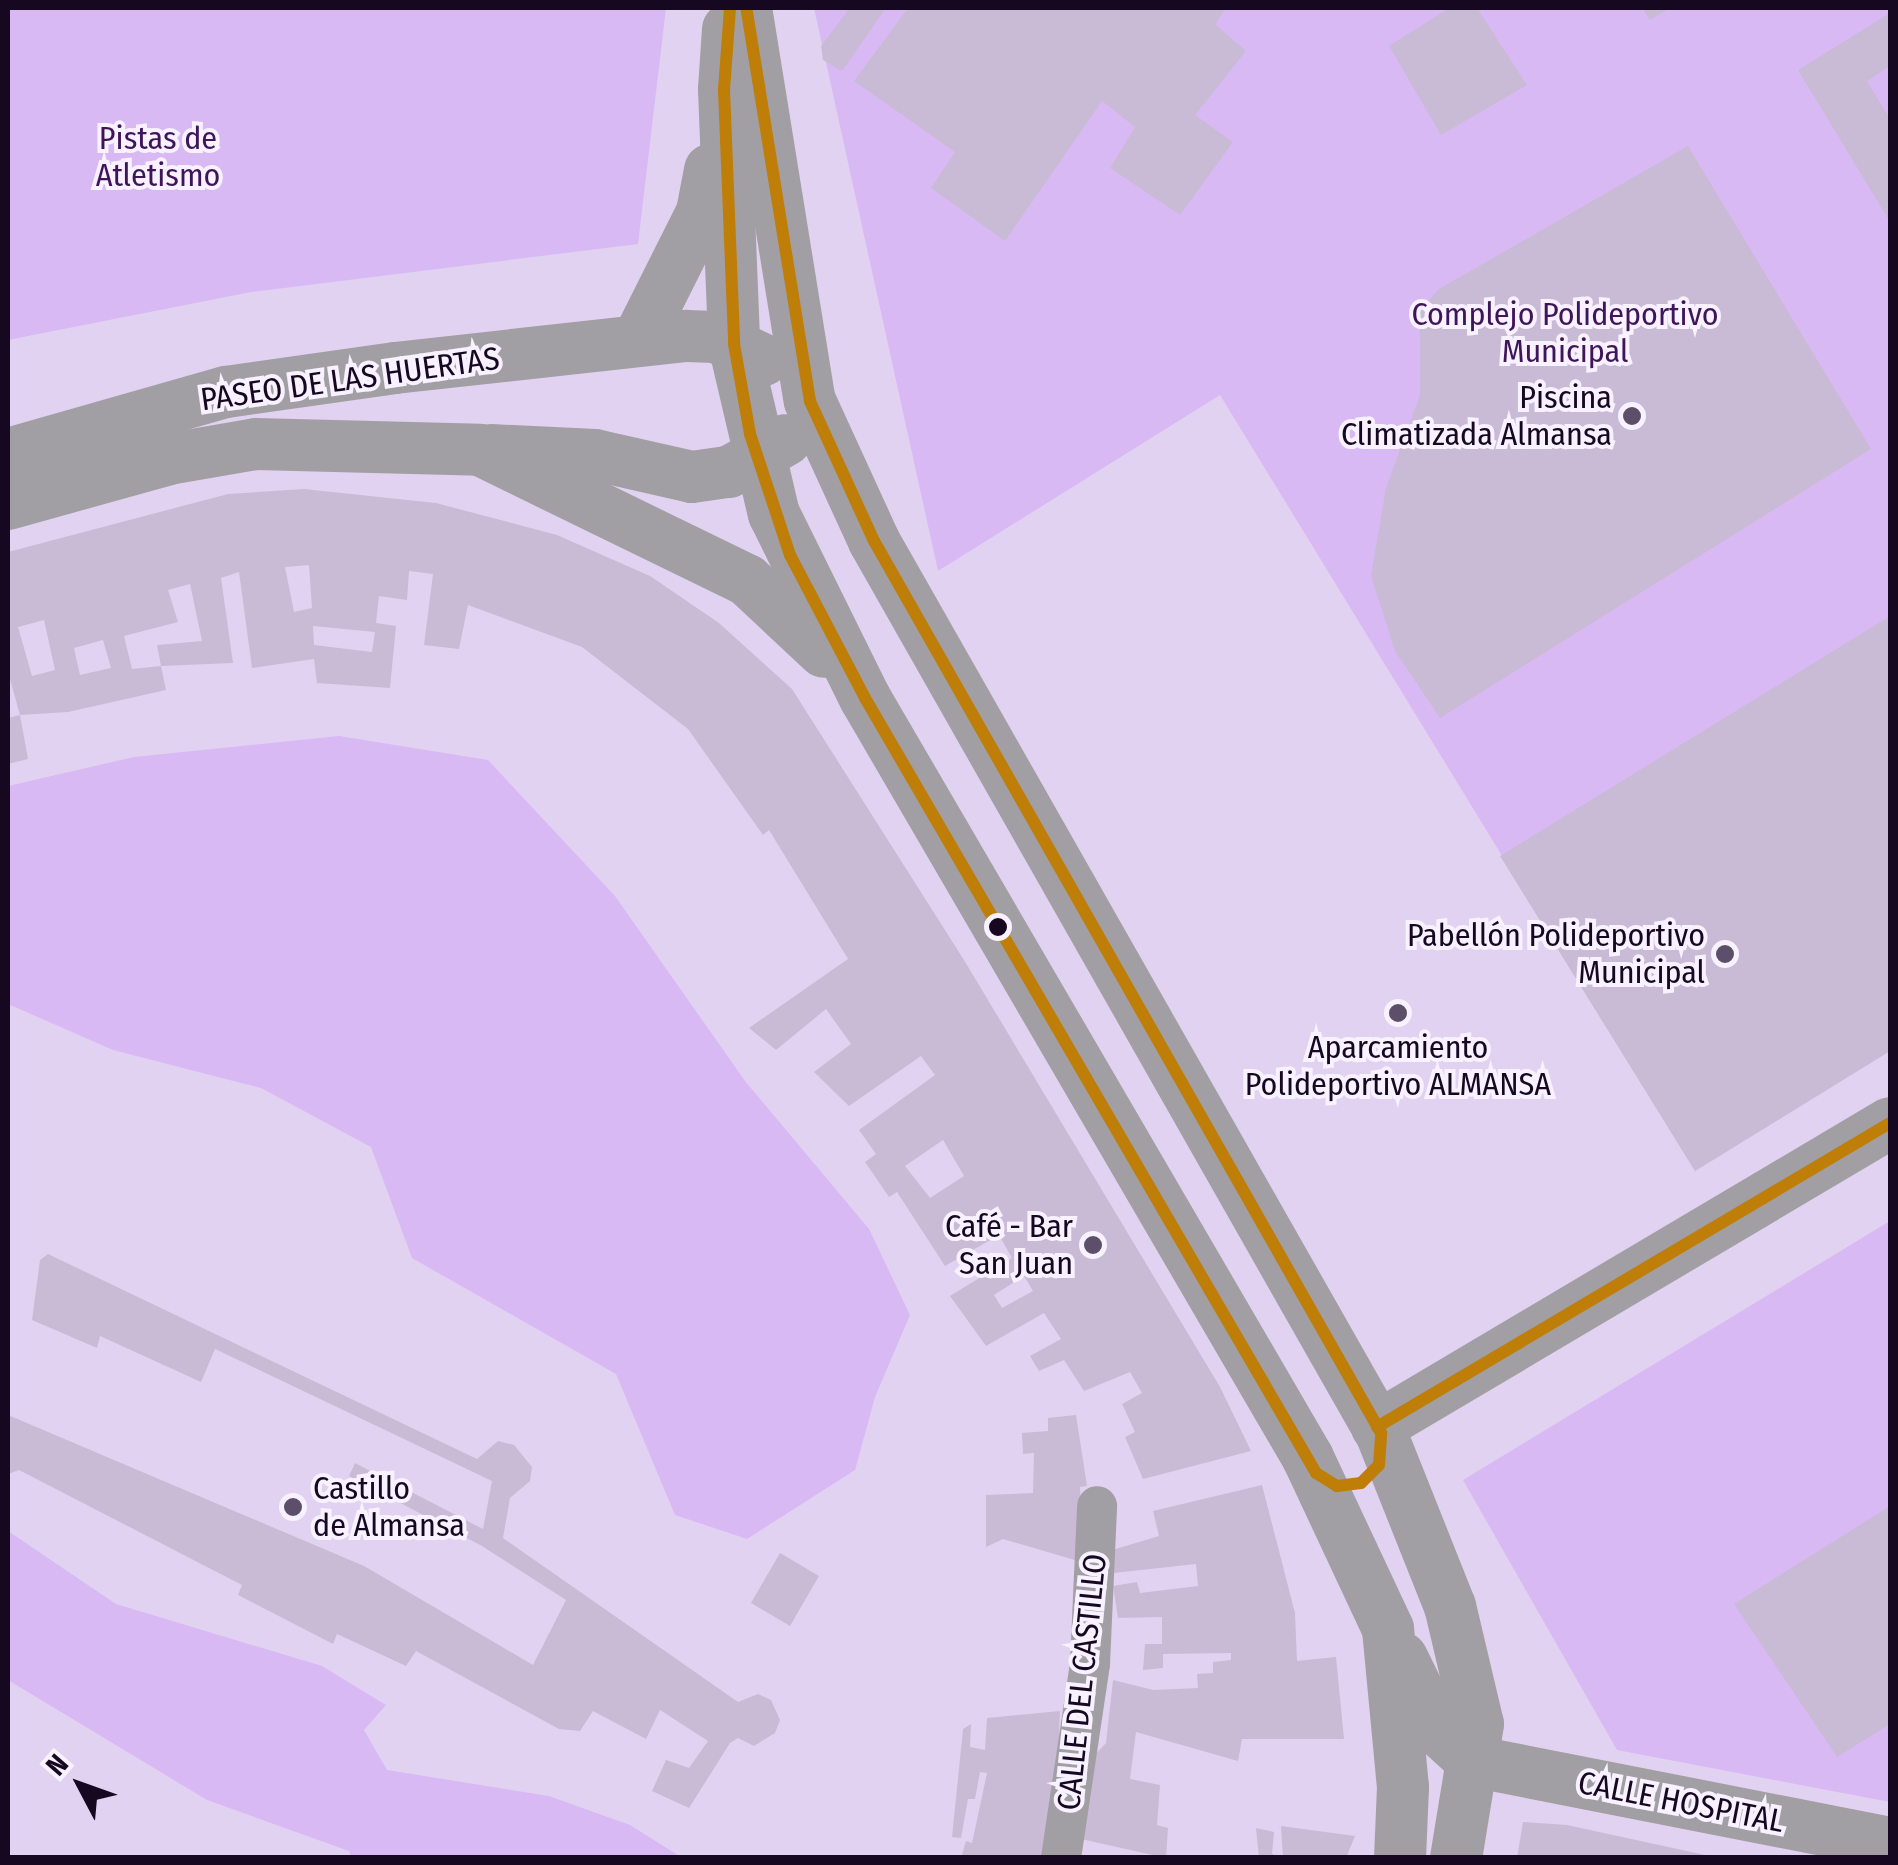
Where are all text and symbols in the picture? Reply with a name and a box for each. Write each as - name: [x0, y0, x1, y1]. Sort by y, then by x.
- park label: Pistas de Atletismo: [96, 120, 220, 195]
- park label: Complejo Polideportivo Municipal: [1411, 296, 1719, 371]
- street label: PASEO DE LAS HUERTAS: [198, 339, 502, 419]
- place label: Piscina Climatizada Almansa: [1341, 379, 1612, 454]
- marker: Piscina Climatizada Almansa: [1621, 405, 1643, 427]
- unlabelled marker: [988, 917, 1008, 937]
- place label: Pabellón Polideportivo Municipal: [1407, 917, 1705, 992]
- marker: Pabellón Polideportivo Municipal: [1714, 943, 1736, 965]
- marker: Aparcamiento Polideportivo ALMANSA: [1387, 1002, 1409, 1024]
- place label: Aparcamiento Polideportivo ALMANSA: [1245, 1029, 1551, 1104]
- place label: Café - Bar San Juan: [945, 1208, 1073, 1283]
- marker: Café - Bar San Juan: [1082, 1234, 1104, 1256]
- place label: Castillo de Almansa: [313, 1470, 465, 1545]
- marker: Castillo de Almansa: [282, 1496, 304, 1518]
- street label: CALLE DEL CASTILLO: [1049, 1552, 1115, 1812]
- north arrow: [30, 1735, 130, 1835]
- text: N: [39, 1748, 75, 1782]
- street label: CALLE HOSPITAL: [1575, 1763, 1787, 1841]

